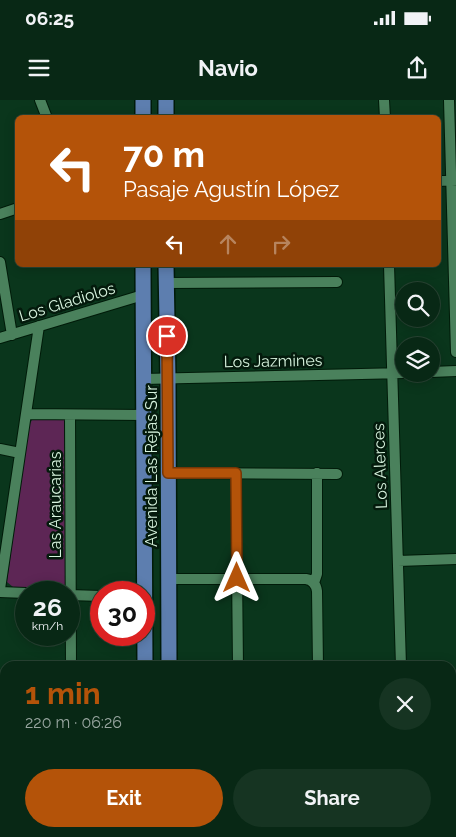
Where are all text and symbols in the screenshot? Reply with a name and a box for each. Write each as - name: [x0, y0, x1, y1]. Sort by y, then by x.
- text: 06:25: [25, 7, 74, 29]
- icon: menu: [25, 54, 53, 82]
- icon: share: [403, 54, 431, 82]
- text: Navio: [198, 55, 258, 81]
- text: 70 m: [123, 134, 205, 175]
- icon: left: [40, 135, 105, 200]
- text: Pasaje Agustín López: [123, 176, 339, 202]
- icon: left: [161, 230, 189, 258]
- icon: ahead: [214, 230, 242, 258]
- icon: right: [267, 230, 295, 258]
- street label: Los Gladiolos: [17, 278, 118, 326]
- map controls: [395, 282, 440, 382]
- button: search: [395, 282, 440, 327]
- pin: [146, 315, 188, 357]
- icon: arrive: [153, 322, 181, 350]
- button: layers: [395, 337, 440, 382]
- street label: Los Jazmines: [223, 351, 323, 371]
- street label: Avenida Las Rejas Sur: [142, 385, 161, 547]
- street label: Los Alerces: [369, 423, 391, 509]
- street label: Las Araucarias: [46, 451, 65, 559]
- position arrow: [210, 551, 262, 603]
- speed limit sign: 30: [90, 581, 155, 646]
- text: 26: [33, 592, 62, 622]
- text: km/h: [32, 619, 63, 633]
- text: 1 min: [25, 676, 101, 711]
- button: close: [379, 678, 431, 730]
- text: 220 m · 06:26: [25, 713, 122, 732]
- button: Exit: [25, 769, 223, 827]
- button: Share: [233, 769, 431, 827]

